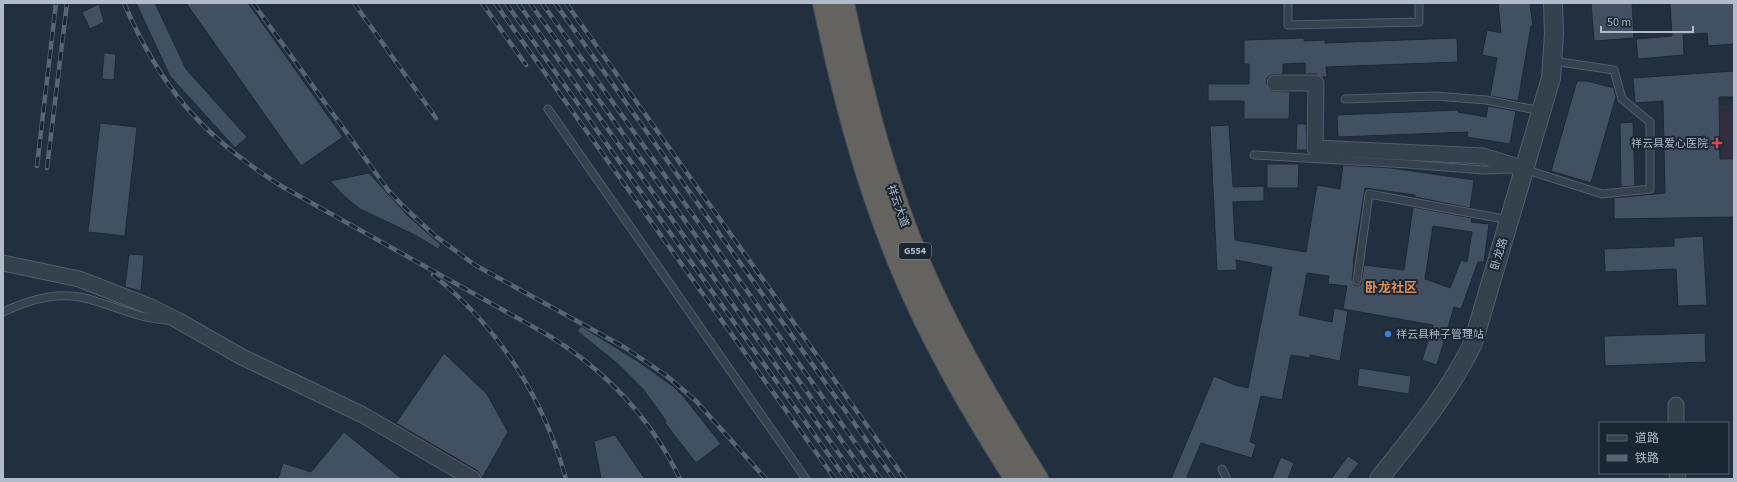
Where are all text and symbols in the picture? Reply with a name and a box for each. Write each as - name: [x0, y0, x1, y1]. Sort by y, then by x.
- scale bar: [1601, 8, 1693, 34]
- text: 50 m: [1607, 14, 1631, 31]
- place label: 祥云县爱心医院: [1631, 136, 1708, 151]
- marker: 祥云县爱心医院: [1711, 137, 1723, 149]
- street label: 祥云大道: [883, 183, 913, 229]
- street label: 卧龙路: [1487, 236, 1511, 272]
- road number: G554: [899, 243, 931, 259]
- district label: 卧龙社区: [1365, 279, 1417, 297]
- place label: 祥云县种子管理站: [1396, 327, 1484, 342]
- marker: 祥云县种子管理站: [1383, 329, 1393, 339]
- legend: [1599, 422, 1729, 474]
- text: 道路: [1635, 430, 1659, 447]
- text: 铁路: [1635, 450, 1659, 467]

